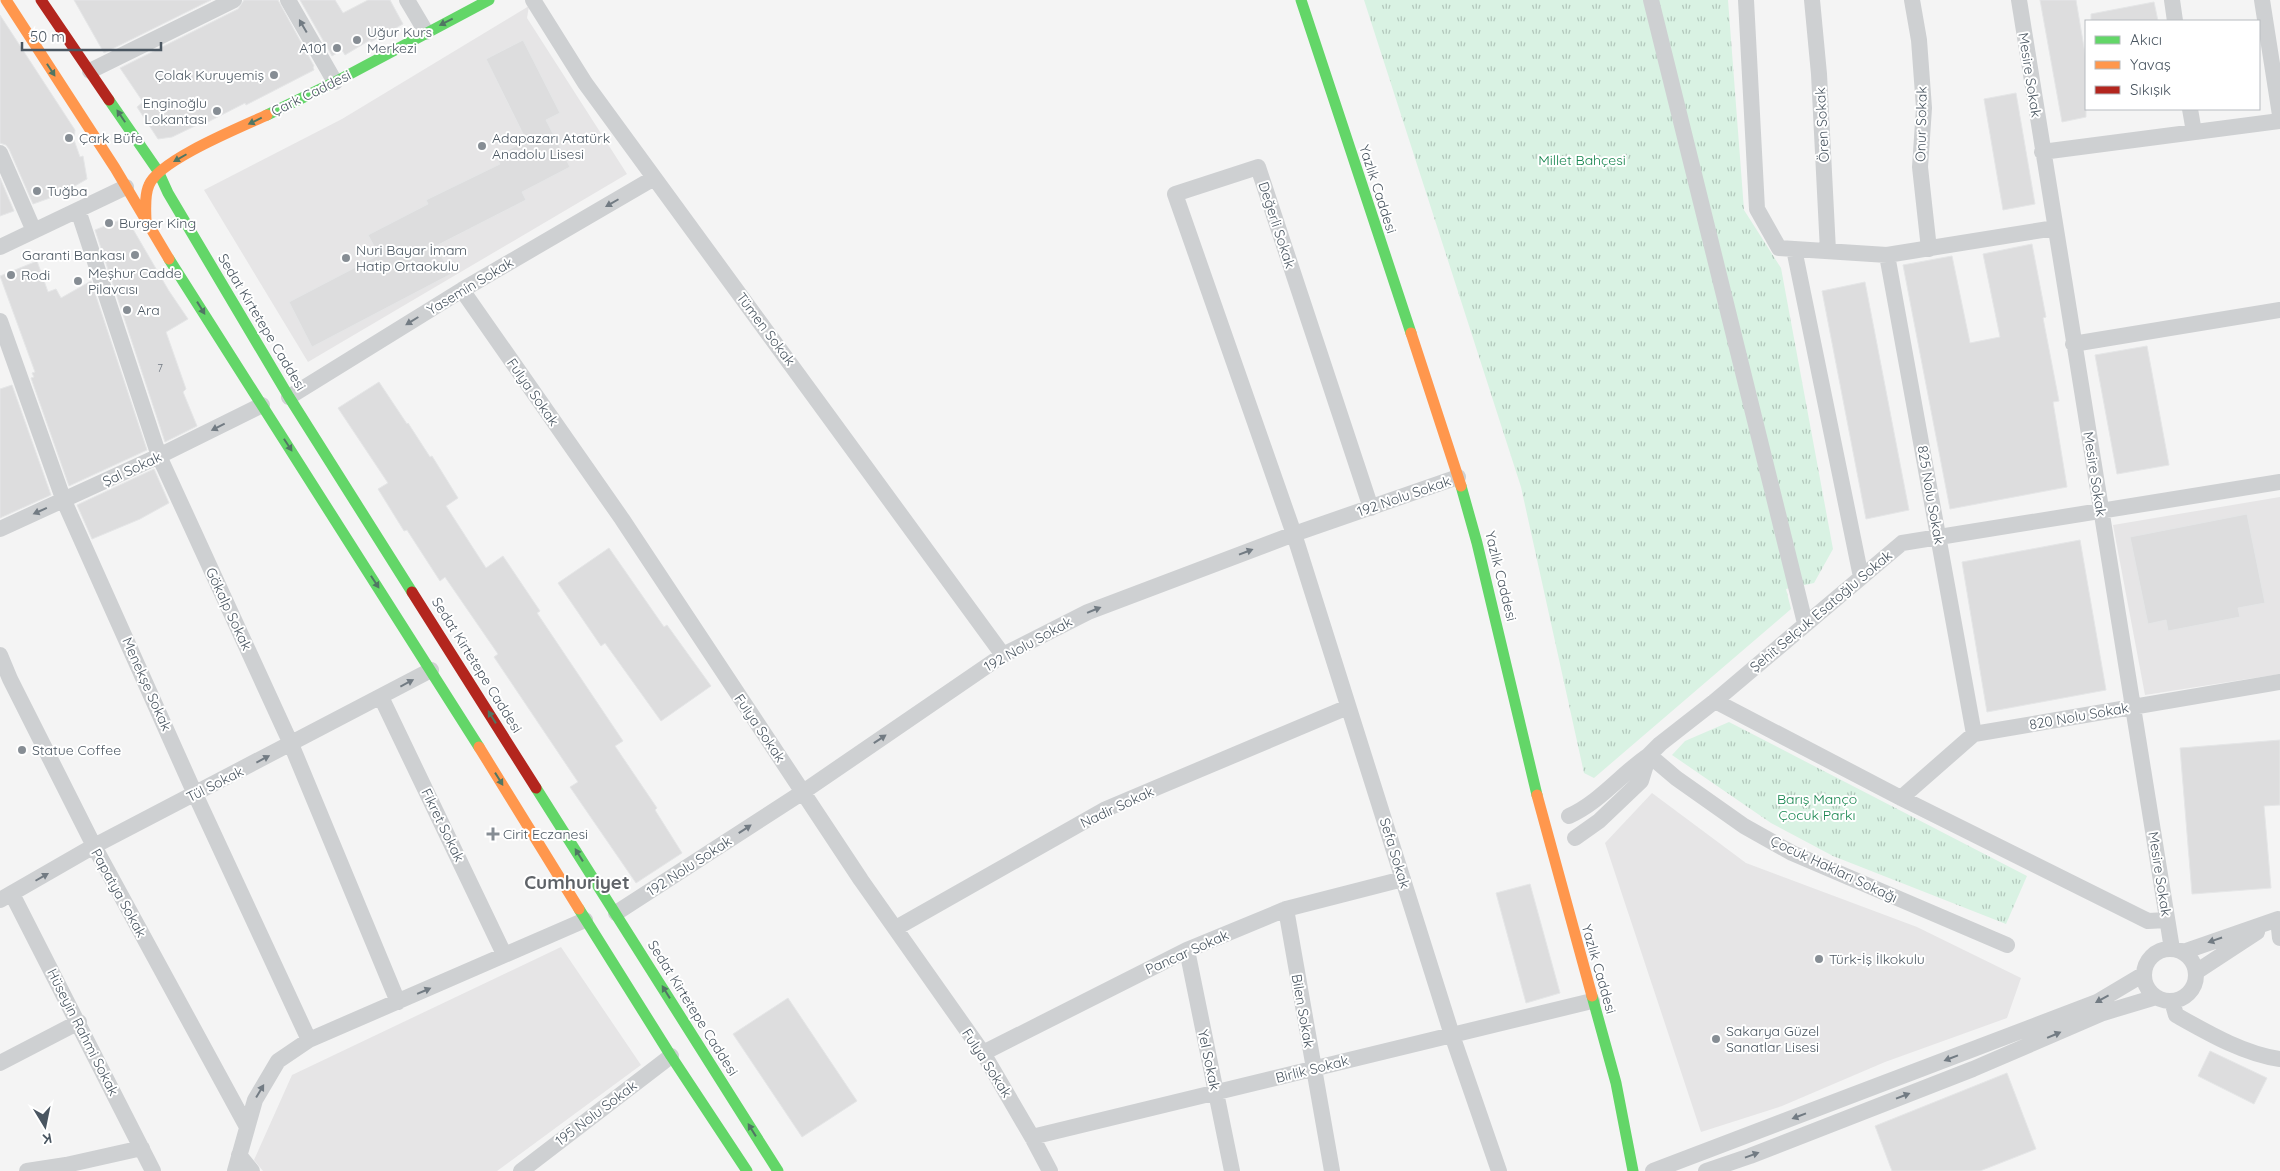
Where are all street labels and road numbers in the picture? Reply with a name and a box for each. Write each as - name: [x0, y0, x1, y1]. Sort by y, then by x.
- street label: Mesire Sokak: [2014, 31, 2046, 119]
- street label: Çark Caddesi: [268, 66, 354, 120]
- street label: Onur Sokak: [1911, 86, 1931, 162]
- street label: Ören Sokak: [1811, 87, 1833, 163]
- street label: Yazlık Caddesi: [1355, 142, 1401, 236]
- street label: Değerli Sokak: [1255, 179, 1299, 271]
- street label: Sedat Kirtetepe Caddesi: [214, 250, 310, 394]
- street label: Yasemin Sokak: [423, 253, 517, 319]
- street label: Tümen Sokak: [733, 289, 799, 369]
- street label: Fulya Sokak: [503, 355, 563, 429]
- street label: Mesire Sokak: [2079, 430, 2111, 518]
- street label: 825 Nolu Sokak: [1913, 444, 1949, 546]
- street label: Şal Sokak: [100, 448, 164, 490]
- street label: 192 Nolu Sokak: [1355, 472, 1453, 520]
- street label: Yazlık Caddesi: [1481, 529, 1521, 623]
- street label: Şehit Selçuk Esatoğlu Sokak: [1746, 546, 1896, 676]
- street label: Gökalp Sokak: [202, 565, 256, 653]
- street label: Sedat Kirtetepe Caddesi: [428, 594, 526, 736]
- street label: 192 Nolu Sokak: [981, 612, 1075, 676]
- street label: Menekşe Sokak: [118, 634, 176, 734]
- street label: Fulya Sokak: [731, 690, 789, 766]
- street label: 820 Nolu Sokak: [2028, 698, 2130, 734]
- street label: Tül Sokak: [184, 762, 246, 806]
- street label: Nadir Sokak: [1077, 782, 1157, 832]
- street label: Fikret Sokak: [417, 785, 469, 865]
- street label: Sefa Sokak: [1376, 816, 1414, 890]
- street label: Mesire Sokak: [2144, 830, 2176, 918]
- street label: 192 Nolu Sokak: [643, 832, 735, 900]
- street label: Çocuk Hakları Sokağı: [1768, 832, 1900, 906]
- street label: Papatya Sokak: [87, 846, 151, 940]
- street label: Yazlık Caddesi: [1578, 922, 1620, 1016]
- street label: Pancar Sokak: [1142, 926, 1232, 978]
- street label: Sedat Kirtetepe Caddesi: [644, 937, 742, 1079]
- street label: Hüseyin Rahmi Sokak: [43, 965, 123, 1099]
- street label: Bilen Sokak: [1288, 973, 1318, 1049]
- street label: Fulya Sokak: [958, 1025, 1016, 1101]
- street label: Yel Sokak: [1194, 1028, 1224, 1092]
- street label: Birlik Sokak: [1274, 1051, 1350, 1087]
- street label: 195 Nolu Sokak: [552, 1076, 640, 1150]

